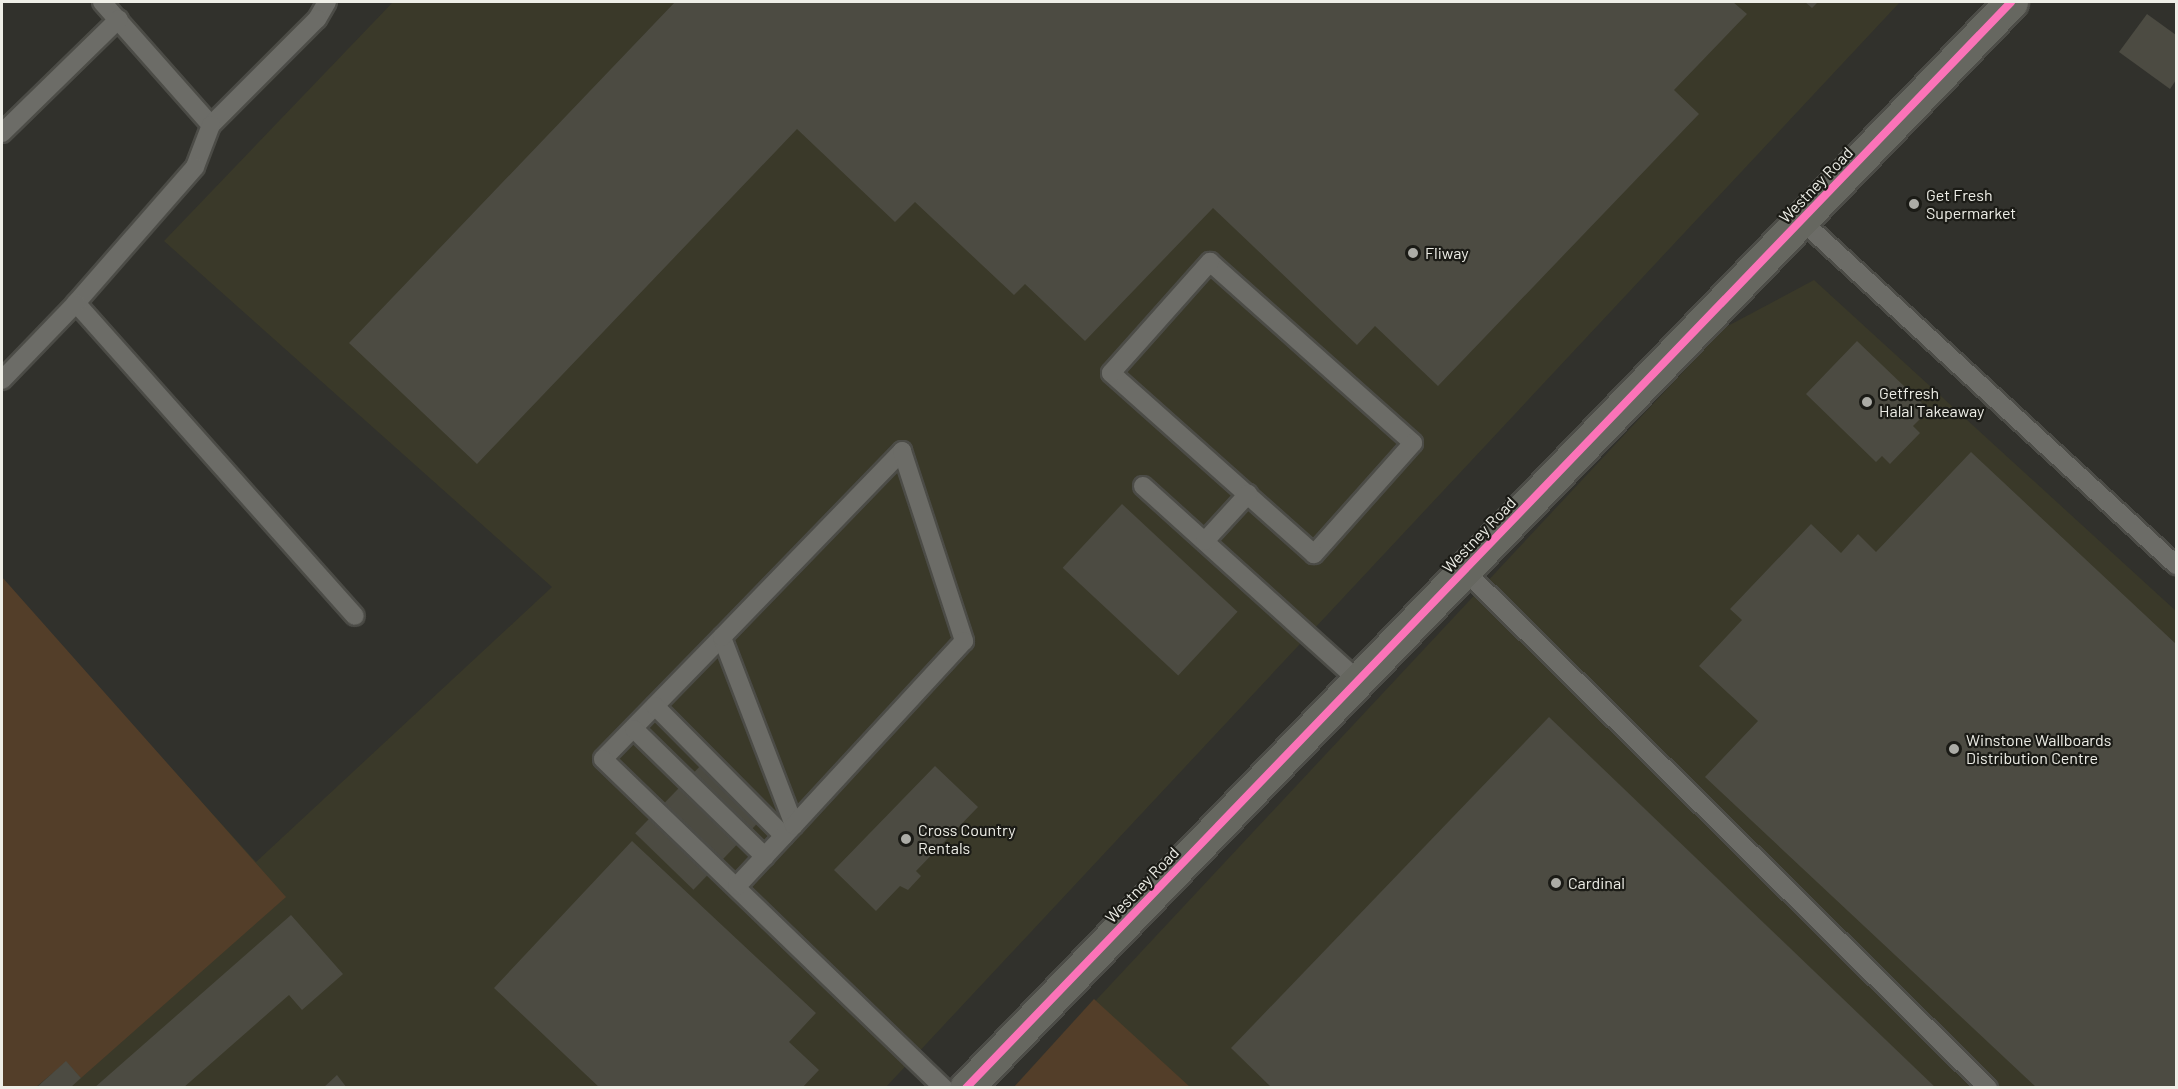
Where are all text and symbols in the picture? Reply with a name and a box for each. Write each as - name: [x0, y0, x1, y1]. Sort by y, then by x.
- street label: Westney Road: [1775, 143, 1857, 227]
- place label: Get Fresh Supermarket: [1926, 185, 2016, 223]
- marker: Get Fresh Supermarket: [1907, 197, 1921, 211]
- place label: Fliway: [1425, 243, 1469, 263]
- marker: Fliway: [1406, 246, 1420, 260]
- place label: Getfresh Halal Takeaway: [1879, 383, 1984, 421]
- marker: Getfresh Halal Takeaway: [1860, 395, 1874, 409]
- street label: Westney Road: [1438, 493, 1520, 577]
- place label: Winstone Wallboards Distribution Centre: [1966, 730, 2112, 768]
- marker: Winstone Wallboards Distribution Centre: [1947, 742, 1961, 756]
- place label: Cross Country Rentals: [918, 820, 1016, 858]
- marker: Cross Country Rentals: [899, 832, 913, 846]
- street label: Westney Road: [1101, 843, 1183, 927]
- place label: Cardinal: [1568, 873, 1625, 893]
- marker: Cardinal: [1549, 876, 1563, 890]

